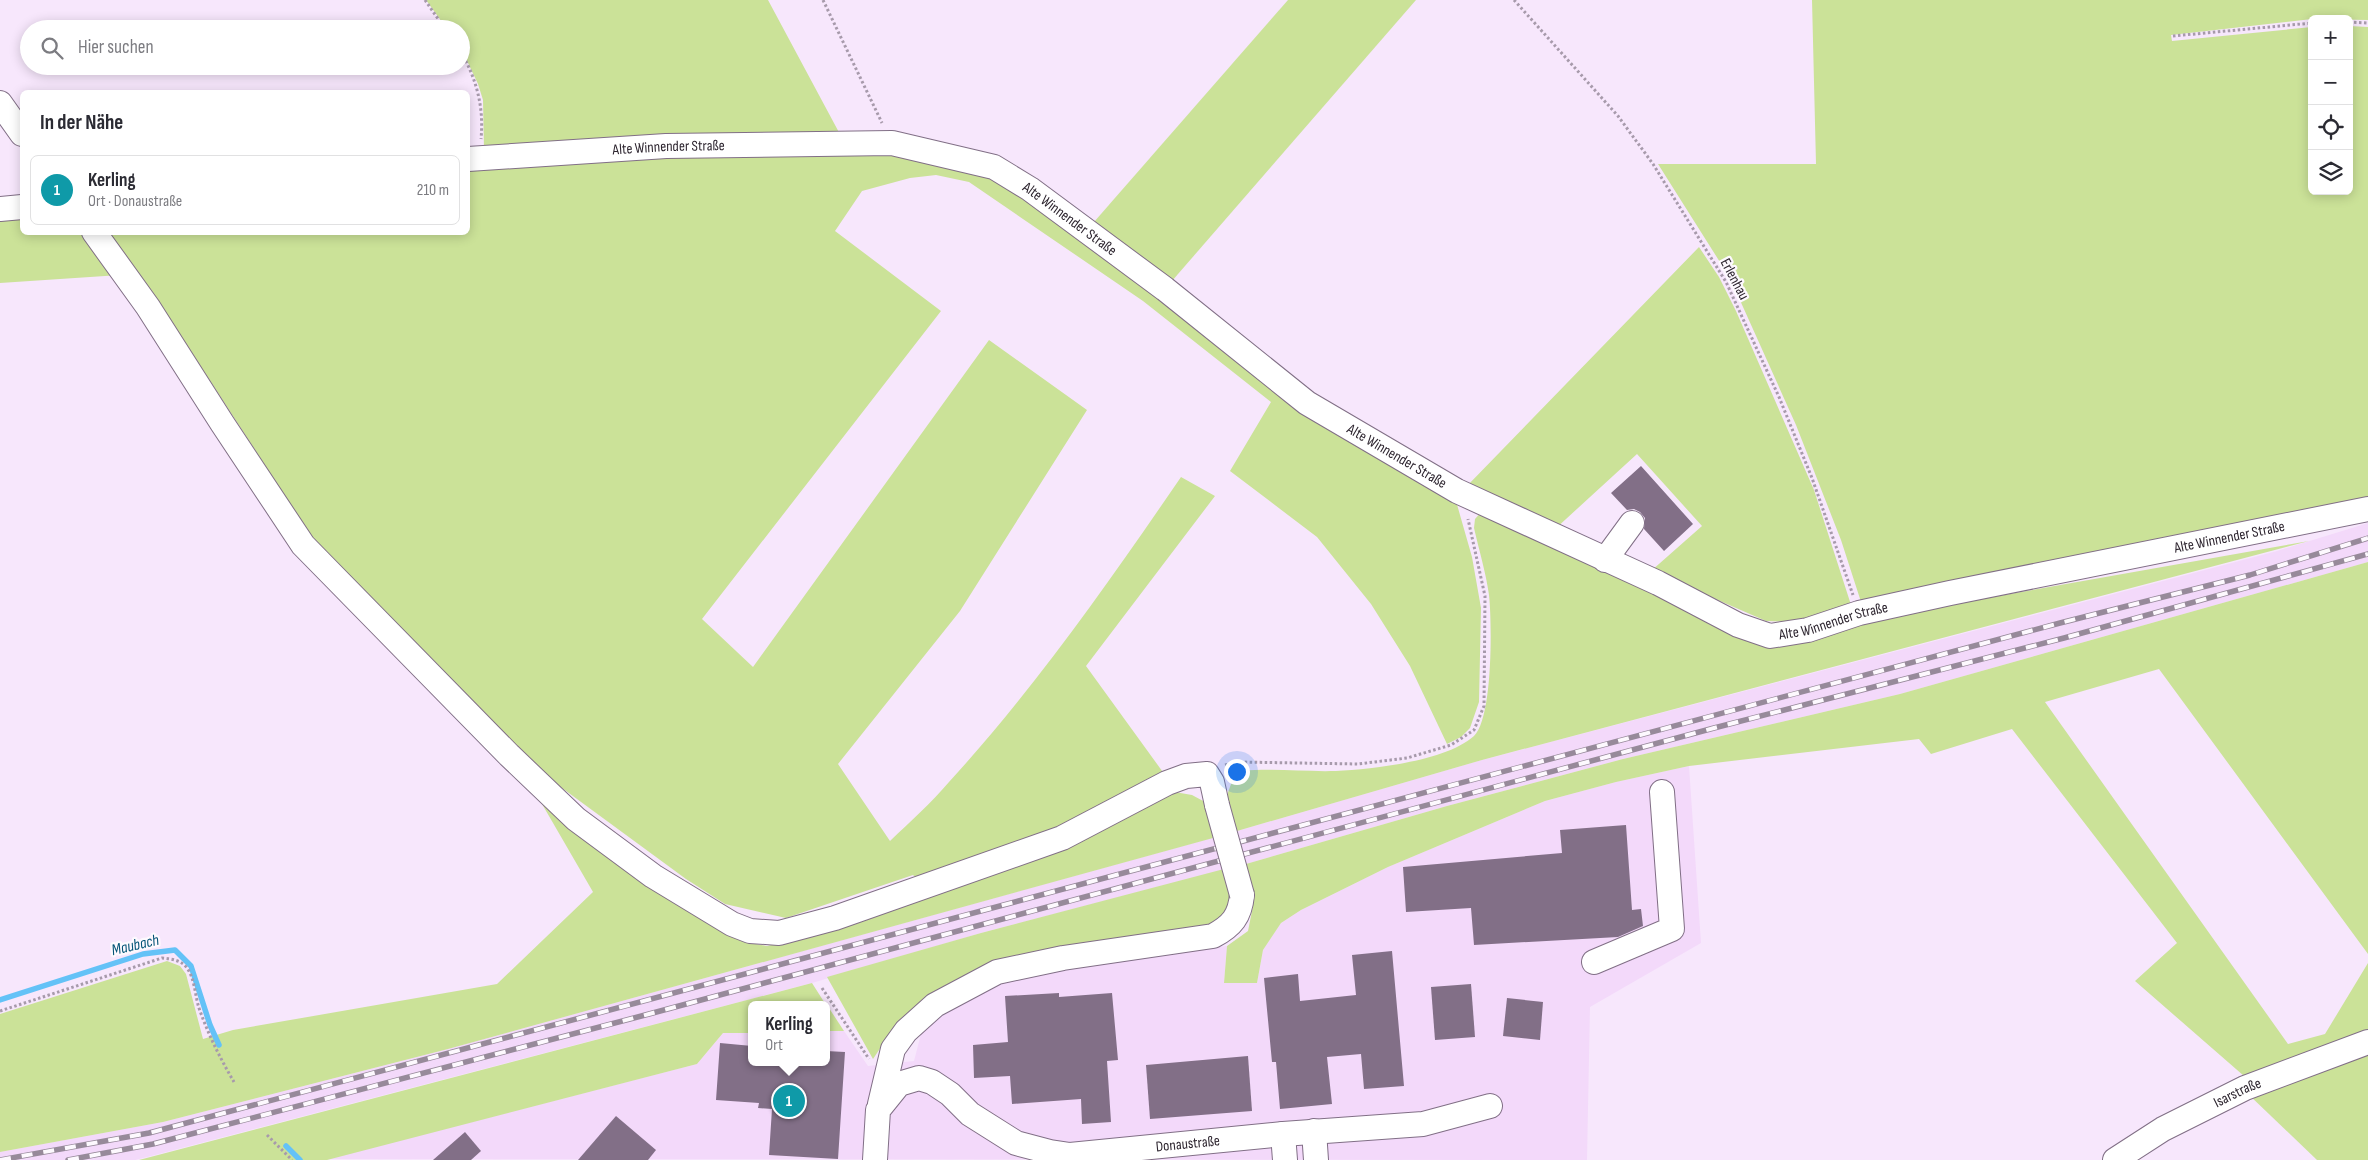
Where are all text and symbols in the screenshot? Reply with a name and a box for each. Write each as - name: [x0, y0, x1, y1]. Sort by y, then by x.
- map controls: [2308, 15, 2353, 195]
- button: +: [2308, 15, 2353, 60]
- search box: [20, 20, 470, 75]
- icon: search: [38, 34, 66, 62]
- text: Hier suchen: [78, 36, 154, 59]
- button: −: [2308, 60, 2353, 105]
- button: locate: [2308, 105, 2353, 150]
- text: In der Nähe: [40, 110, 123, 135]
- street label: Alte Winnender Straße: [611, 136, 725, 160]
- button: layers: [2308, 150, 2353, 195]
- text: Kerling: [88, 169, 135, 192]
- street label: Alte Winnender Straße: [1018, 177, 1120, 260]
- text: 1: [54, 181, 60, 200]
- text: 210 m: [417, 181, 449, 200]
- text: Ort · Donaustraße: [88, 192, 182, 211]
- street label: Erlenhau: [1716, 255, 1753, 303]
- street label: Alte Winnender Straße: [1343, 419, 1450, 493]
- street label: Alte Winnender Straße: [2171, 517, 2286, 558]
- street label: Alte Winnender Straße: [1777, 598, 1890, 645]
- your location: [1224, 759, 1250, 785]
- water label: Maubach: [110, 931, 161, 960]
- popup: [748, 1001, 830, 1066]
- text: Kerling: [765, 1013, 813, 1036]
- text: Ort: [765, 1036, 783, 1055]
- street label: Isarstraße: [2211, 1074, 2264, 1112]
- pin: 1: [773, 1082, 805, 1120]
- street label: Donaustraße: [1155, 1131, 1221, 1156]

